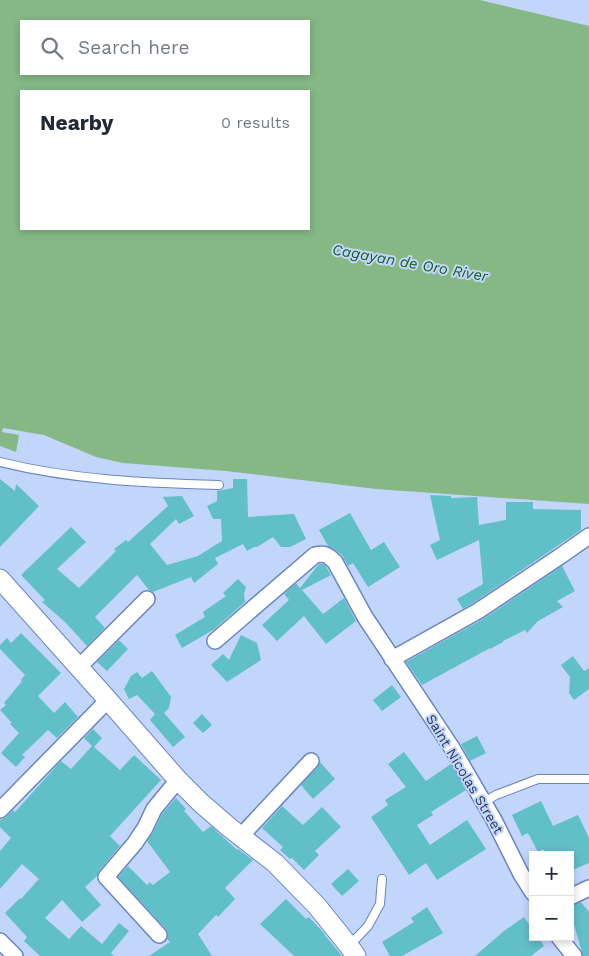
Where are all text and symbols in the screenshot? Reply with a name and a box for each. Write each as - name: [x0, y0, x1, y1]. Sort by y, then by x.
- search box: [20, 20, 310, 75]
- icon: search: [38, 34, 66, 62]
- text: Search here: [78, 36, 189, 59]
- text: Nearby: [40, 110, 113, 135]
- text: 0 results: [221, 113, 290, 132]
- water label: Cagayan de Oro River: [331, 240, 490, 286]
- street label: Saint Nicolas Street: [423, 711, 507, 837]
- map controls: [529, 851, 574, 941]
- button: +: [529, 851, 574, 896]
- button: −: [529, 896, 574, 941]

